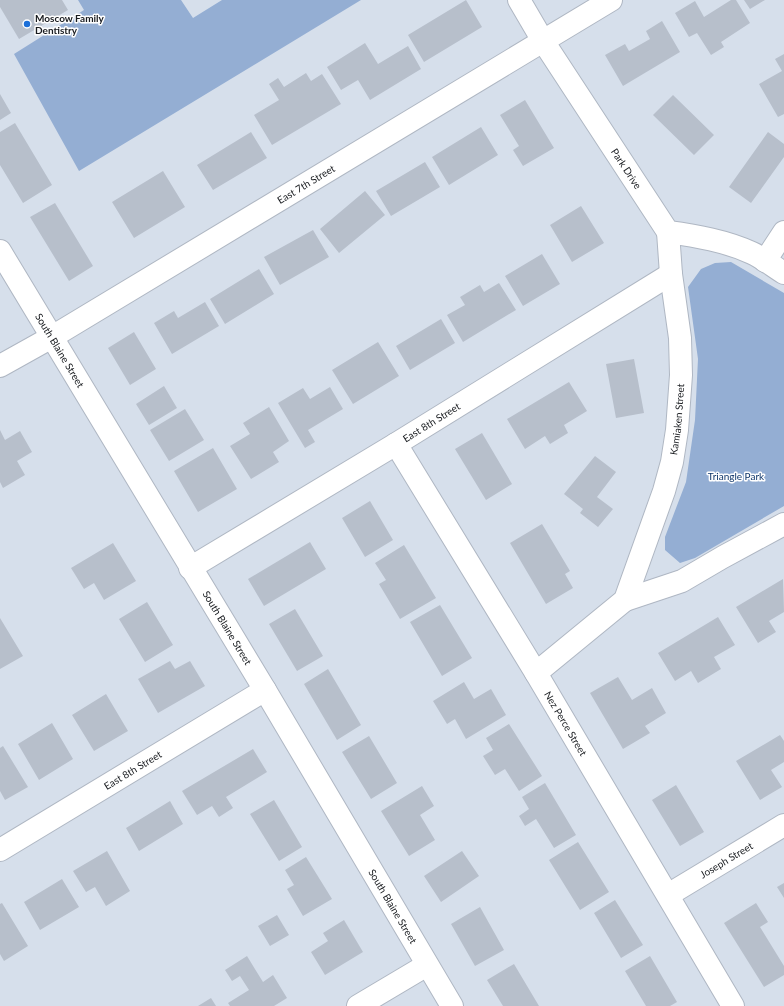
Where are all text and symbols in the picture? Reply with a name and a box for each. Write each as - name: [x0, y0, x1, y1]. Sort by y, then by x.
- place label: Moscow Family Dentistry: [35, 12, 105, 36]
- marker: Moscow Family Dentistry: [22, 19, 32, 29]
- street label: Park Drive: [609, 146, 644, 191]
- street label: East 7th Street: [275, 162, 337, 206]
- street label: South Blaine Street: [33, 311, 87, 390]
- street label: Kamiaken Street: [667, 383, 686, 456]
- street label: East 8th Street: [400, 400, 463, 444]
- park label: Triangle Park: [708, 470, 765, 482]
- street label: South Blaine Street: [200, 588, 255, 667]
- street label: Nez Perce Street: [542, 689, 590, 758]
- street label: East 8th Street: [102, 748, 164, 792]
- street label: Joseph Street: [698, 839, 755, 880]
- street label: South Blaine Street: [366, 867, 420, 946]

